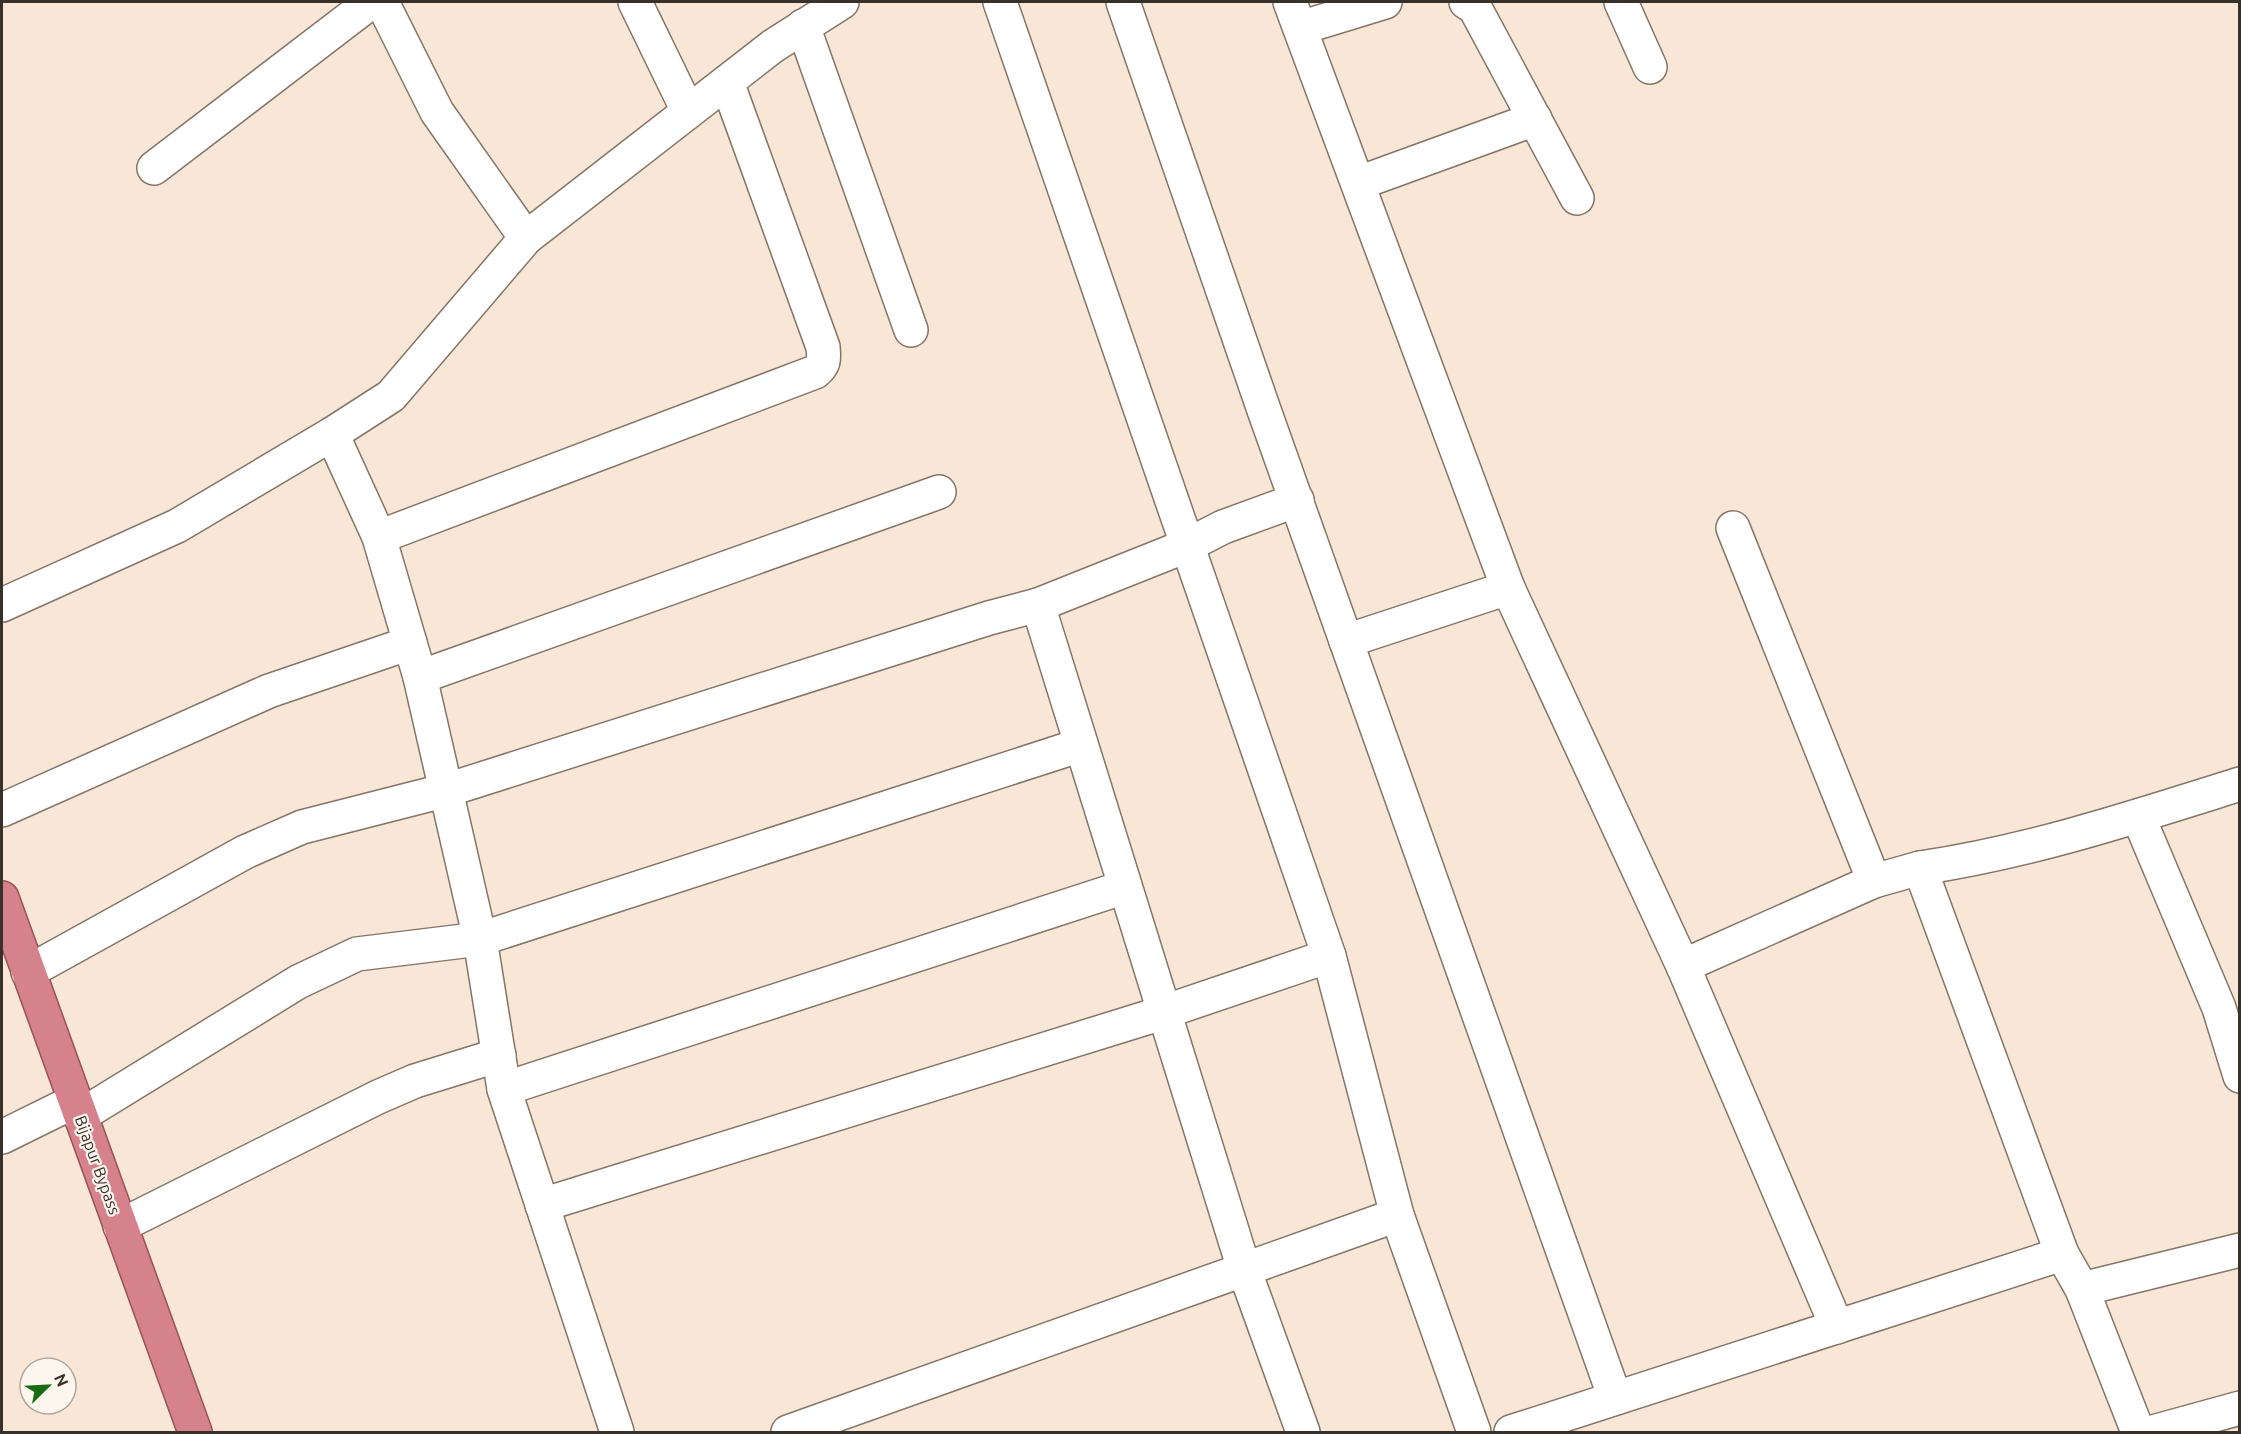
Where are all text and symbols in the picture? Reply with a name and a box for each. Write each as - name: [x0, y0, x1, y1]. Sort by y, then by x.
- street label: Bijapur Bypass: [72, 1113, 124, 1217]
- north arrow: [18, 1356, 78, 1416]
- text: N: [51, 1371, 72, 1389]

